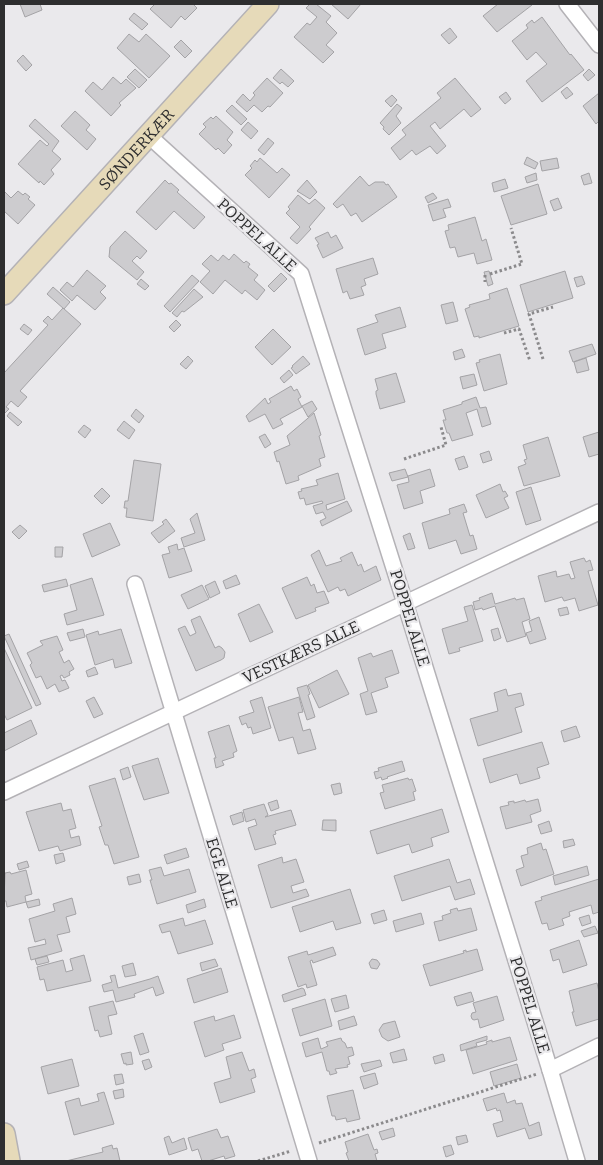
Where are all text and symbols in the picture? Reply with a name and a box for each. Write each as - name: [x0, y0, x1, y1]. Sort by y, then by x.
- street label: SØNDERKÆR: [94, 104, 178, 194]
- street label: POPPEL ALLE: [213, 194, 301, 276]
- street label: POPPEL ALLE: [386, 567, 434, 669]
- street label: VESTKÆRS ALLE: [240, 617, 362, 687]
- street label: EGE ALLE: [202, 835, 242, 911]
- street label: POPPEL ALLE: [506, 954, 554, 1056]

